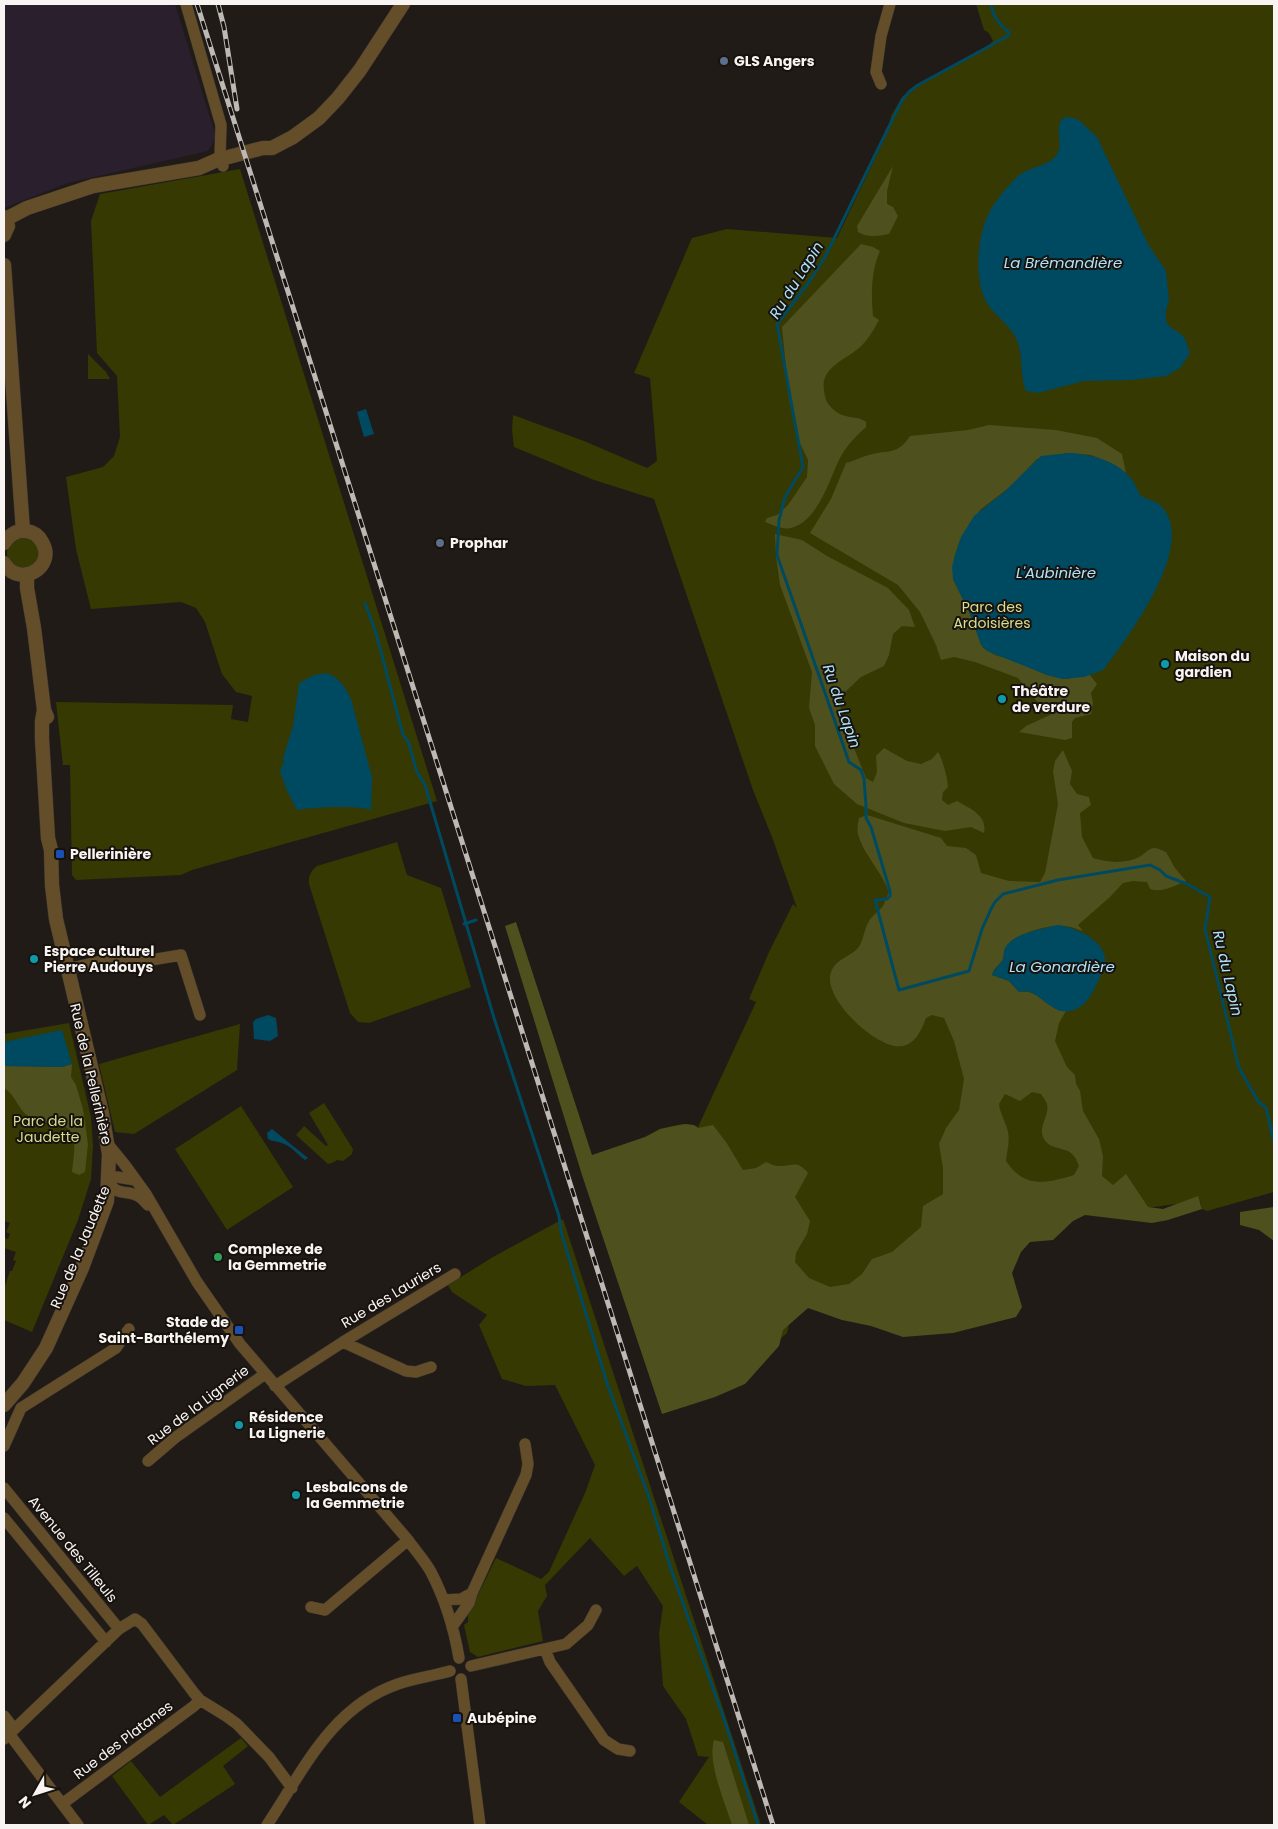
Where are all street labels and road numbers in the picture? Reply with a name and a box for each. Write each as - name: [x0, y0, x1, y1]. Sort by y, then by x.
- street label: Rue de la Pellerinière: [65, 1001, 117, 1147]
- street label: Rue de la Jaudette: [45, 1182, 115, 1311]
- street label: Rue des Lauriers: [337, 1257, 445, 1333]
- street label: Rue de la Lignerie: [143, 1360, 253, 1450]
- street label: Avenue des Tilleuls: [24, 1491, 122, 1607]
- street label: Rue des Platanes: [69, 1696, 177, 1784]

